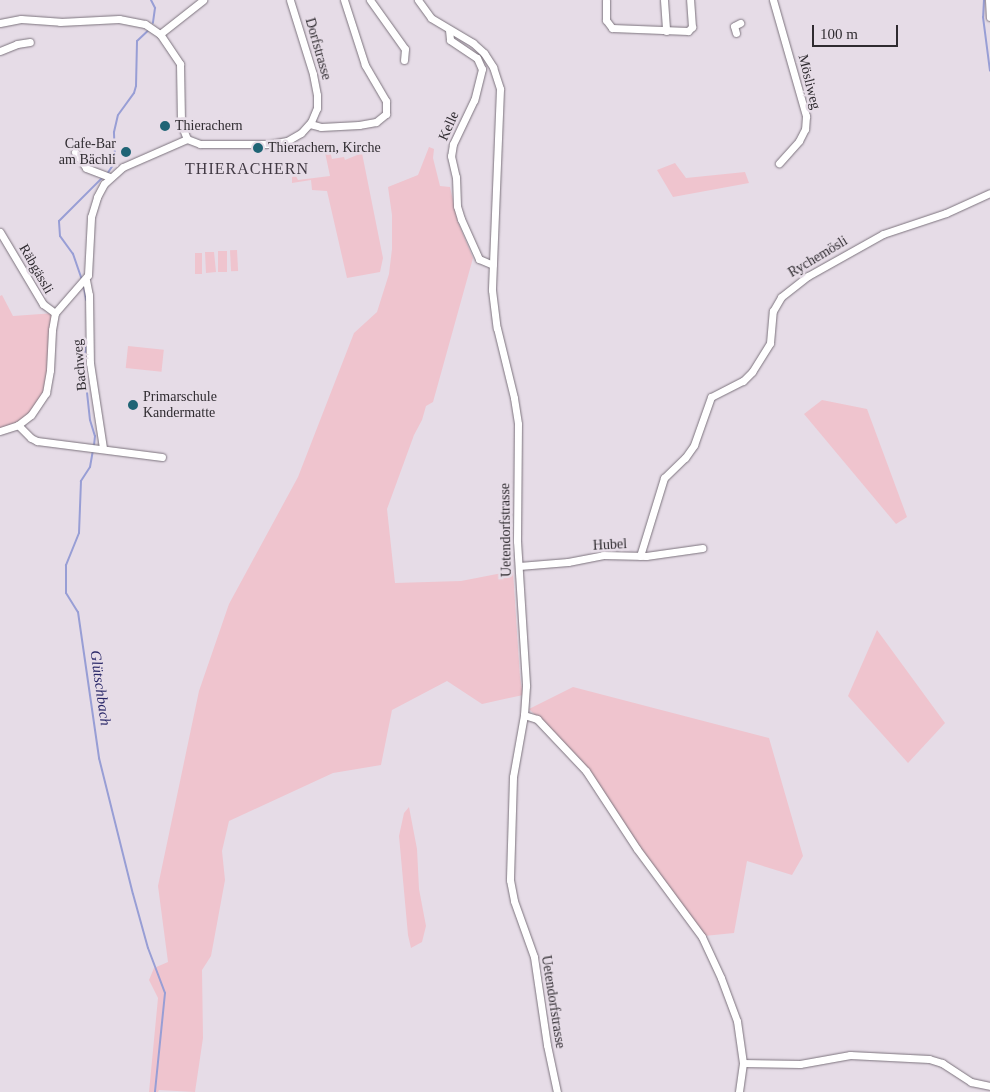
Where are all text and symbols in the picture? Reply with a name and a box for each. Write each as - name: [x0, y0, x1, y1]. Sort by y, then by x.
- scale bar: [815, 15, 901, 47]
- street label: Dorfstrasse: [301, 16, 335, 82]
- text: 100 m: [820, 26, 858, 42]
- street label: Mösliweg: [794, 53, 824, 111]
- street label: Kelle: [435, 109, 463, 143]
- place label: Thierachern: [175, 118, 243, 134]
- marker: Thierachern: [159, 120, 171, 132]
- place label: Cafe-Bar am Bächli: [59, 136, 116, 168]
- place label: Thierachern, Kirche: [268, 140, 381, 156]
- marker: Thierachern, Kirche: [252, 142, 264, 154]
- marker: Cafe-Bar am Bächli: [120, 146, 132, 158]
- district label: THIERACHERN: [184, 159, 310, 179]
- street label: Rychemösli: [785, 233, 851, 281]
- street label: Räbgässli: [15, 241, 57, 297]
- street label: Bachweg: [69, 338, 91, 392]
- place label: Primarschule Kandermatte: [143, 389, 217, 422]
- marker: Primarschule Kandermatte: [127, 399, 139, 411]
- street label: Uetendorfstrasse: [497, 483, 515, 577]
- street label: Hubel: [592, 536, 628, 554]
- water label: Glütschbach: [86, 649, 114, 727]
- street label: Uetendorfstrasse: [537, 954, 569, 1050]

